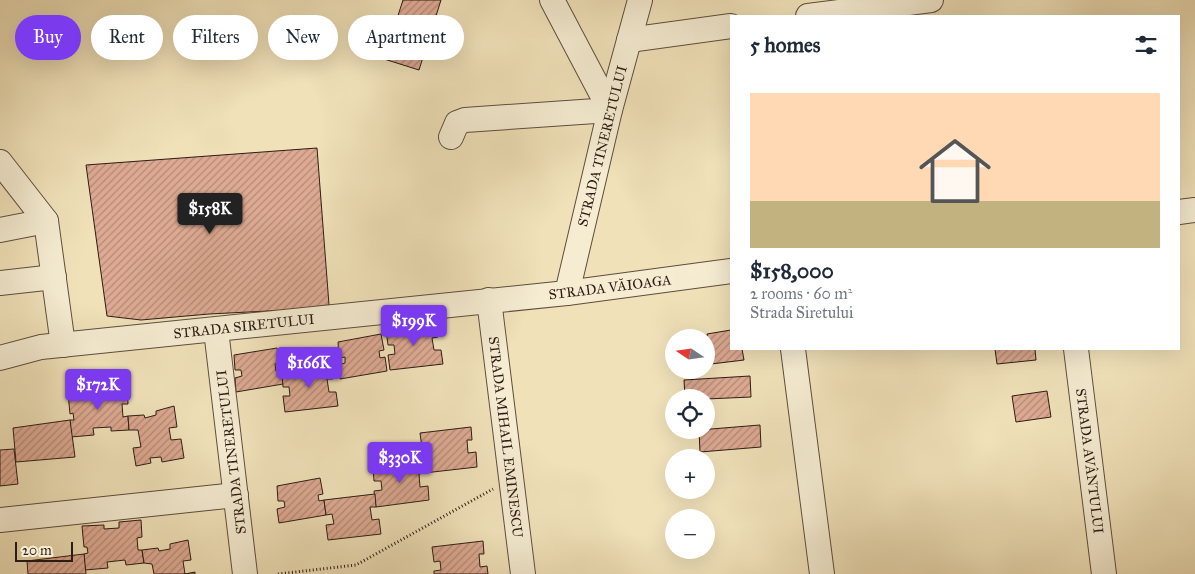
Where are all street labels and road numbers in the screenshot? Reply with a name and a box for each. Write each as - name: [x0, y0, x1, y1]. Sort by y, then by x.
- street label: STRADA TINERETULUI: [574, 64, 631, 228]
- street label: STRADA VĂIOAGA: [548, 270, 673, 303]
- street label: STRADA SIRETULUI: [173, 311, 315, 342]
- street label: STRADA MIHAIL EMINESCU: [485, 336, 526, 540]
- street label: STRADA TINERETULUI: [213, 369, 250, 535]
- street label: STRADA AVÂNTULUI: [1072, 387, 1108, 535]

